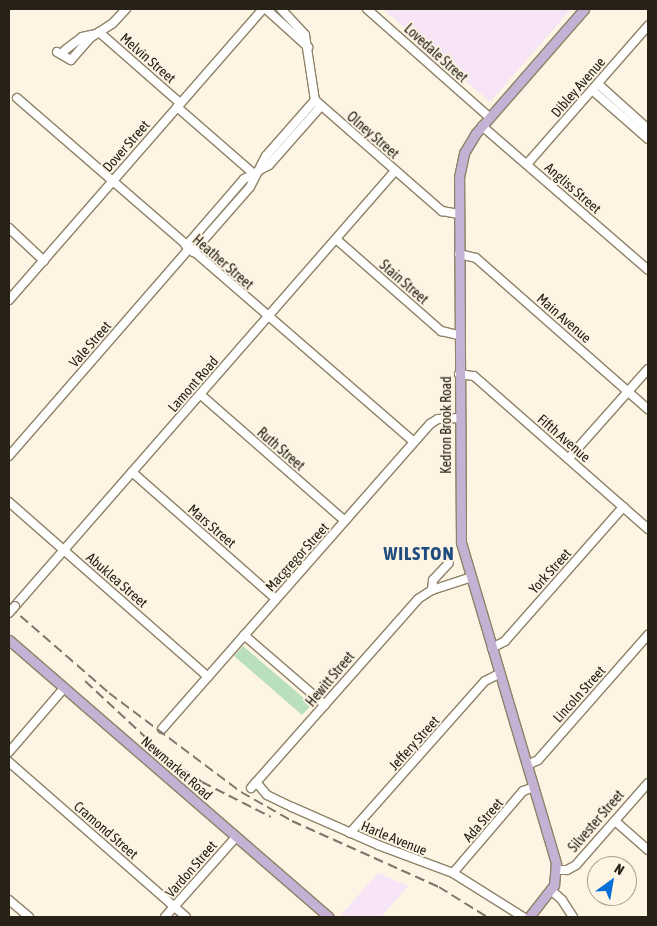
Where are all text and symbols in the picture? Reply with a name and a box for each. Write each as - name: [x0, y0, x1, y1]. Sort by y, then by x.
- street label: Lovedale Street: [401, 20, 471, 86]
- street label: Melvin Street: [117, 29, 179, 87]
- street label: Dibley Avenue: [547, 54, 609, 120]
- street label: Olney Street: [344, 108, 402, 162]
- street label: Dover Street: [99, 117, 153, 175]
- street label: Angliss Street: [541, 159, 605, 217]
- street label: Heather Street: [189, 231, 257, 293]
- street label: Stain Street: [376, 256, 432, 308]
- street label: Main Avenue: [533, 290, 595, 346]
- street label: Vale Street: [65, 318, 115, 370]
- street label: Lamont Road: [164, 353, 222, 415]
- street label: Kedron Brook Road: [438, 376, 454, 474]
- street label: Fifth Avenue: [534, 411, 594, 465]
- street label: Ruth Street: [254, 424, 308, 474]
- street label: Mars Street: [185, 501, 239, 551]
- street label: Macgregor Street: [262, 519, 332, 595]
- district label: WILSTON: [383, 543, 455, 565]
- street label: York Street: [525, 545, 575, 597]
- street label: Abuklea Street: [83, 549, 151, 611]
- street label: Hewitt Street: [302, 648, 358, 710]
- street label: Lincoln Street: [549, 662, 609, 726]
- street label: Jeffery Street: [385, 712, 443, 774]
- street label: Newmarket Road: [138, 733, 216, 803]
- street label: Silvester Street: [565, 787, 627, 855]
- street label: Ada Street: [459, 795, 507, 845]
- street label: Cramond Street: [71, 798, 141, 862]
- street label: Harle Avenue: [359, 817, 429, 859]
- street label: Vardon Street: [162, 837, 220, 901]
- north arrow: [587, 856, 637, 906]
- text: N: [612, 860, 627, 878]

